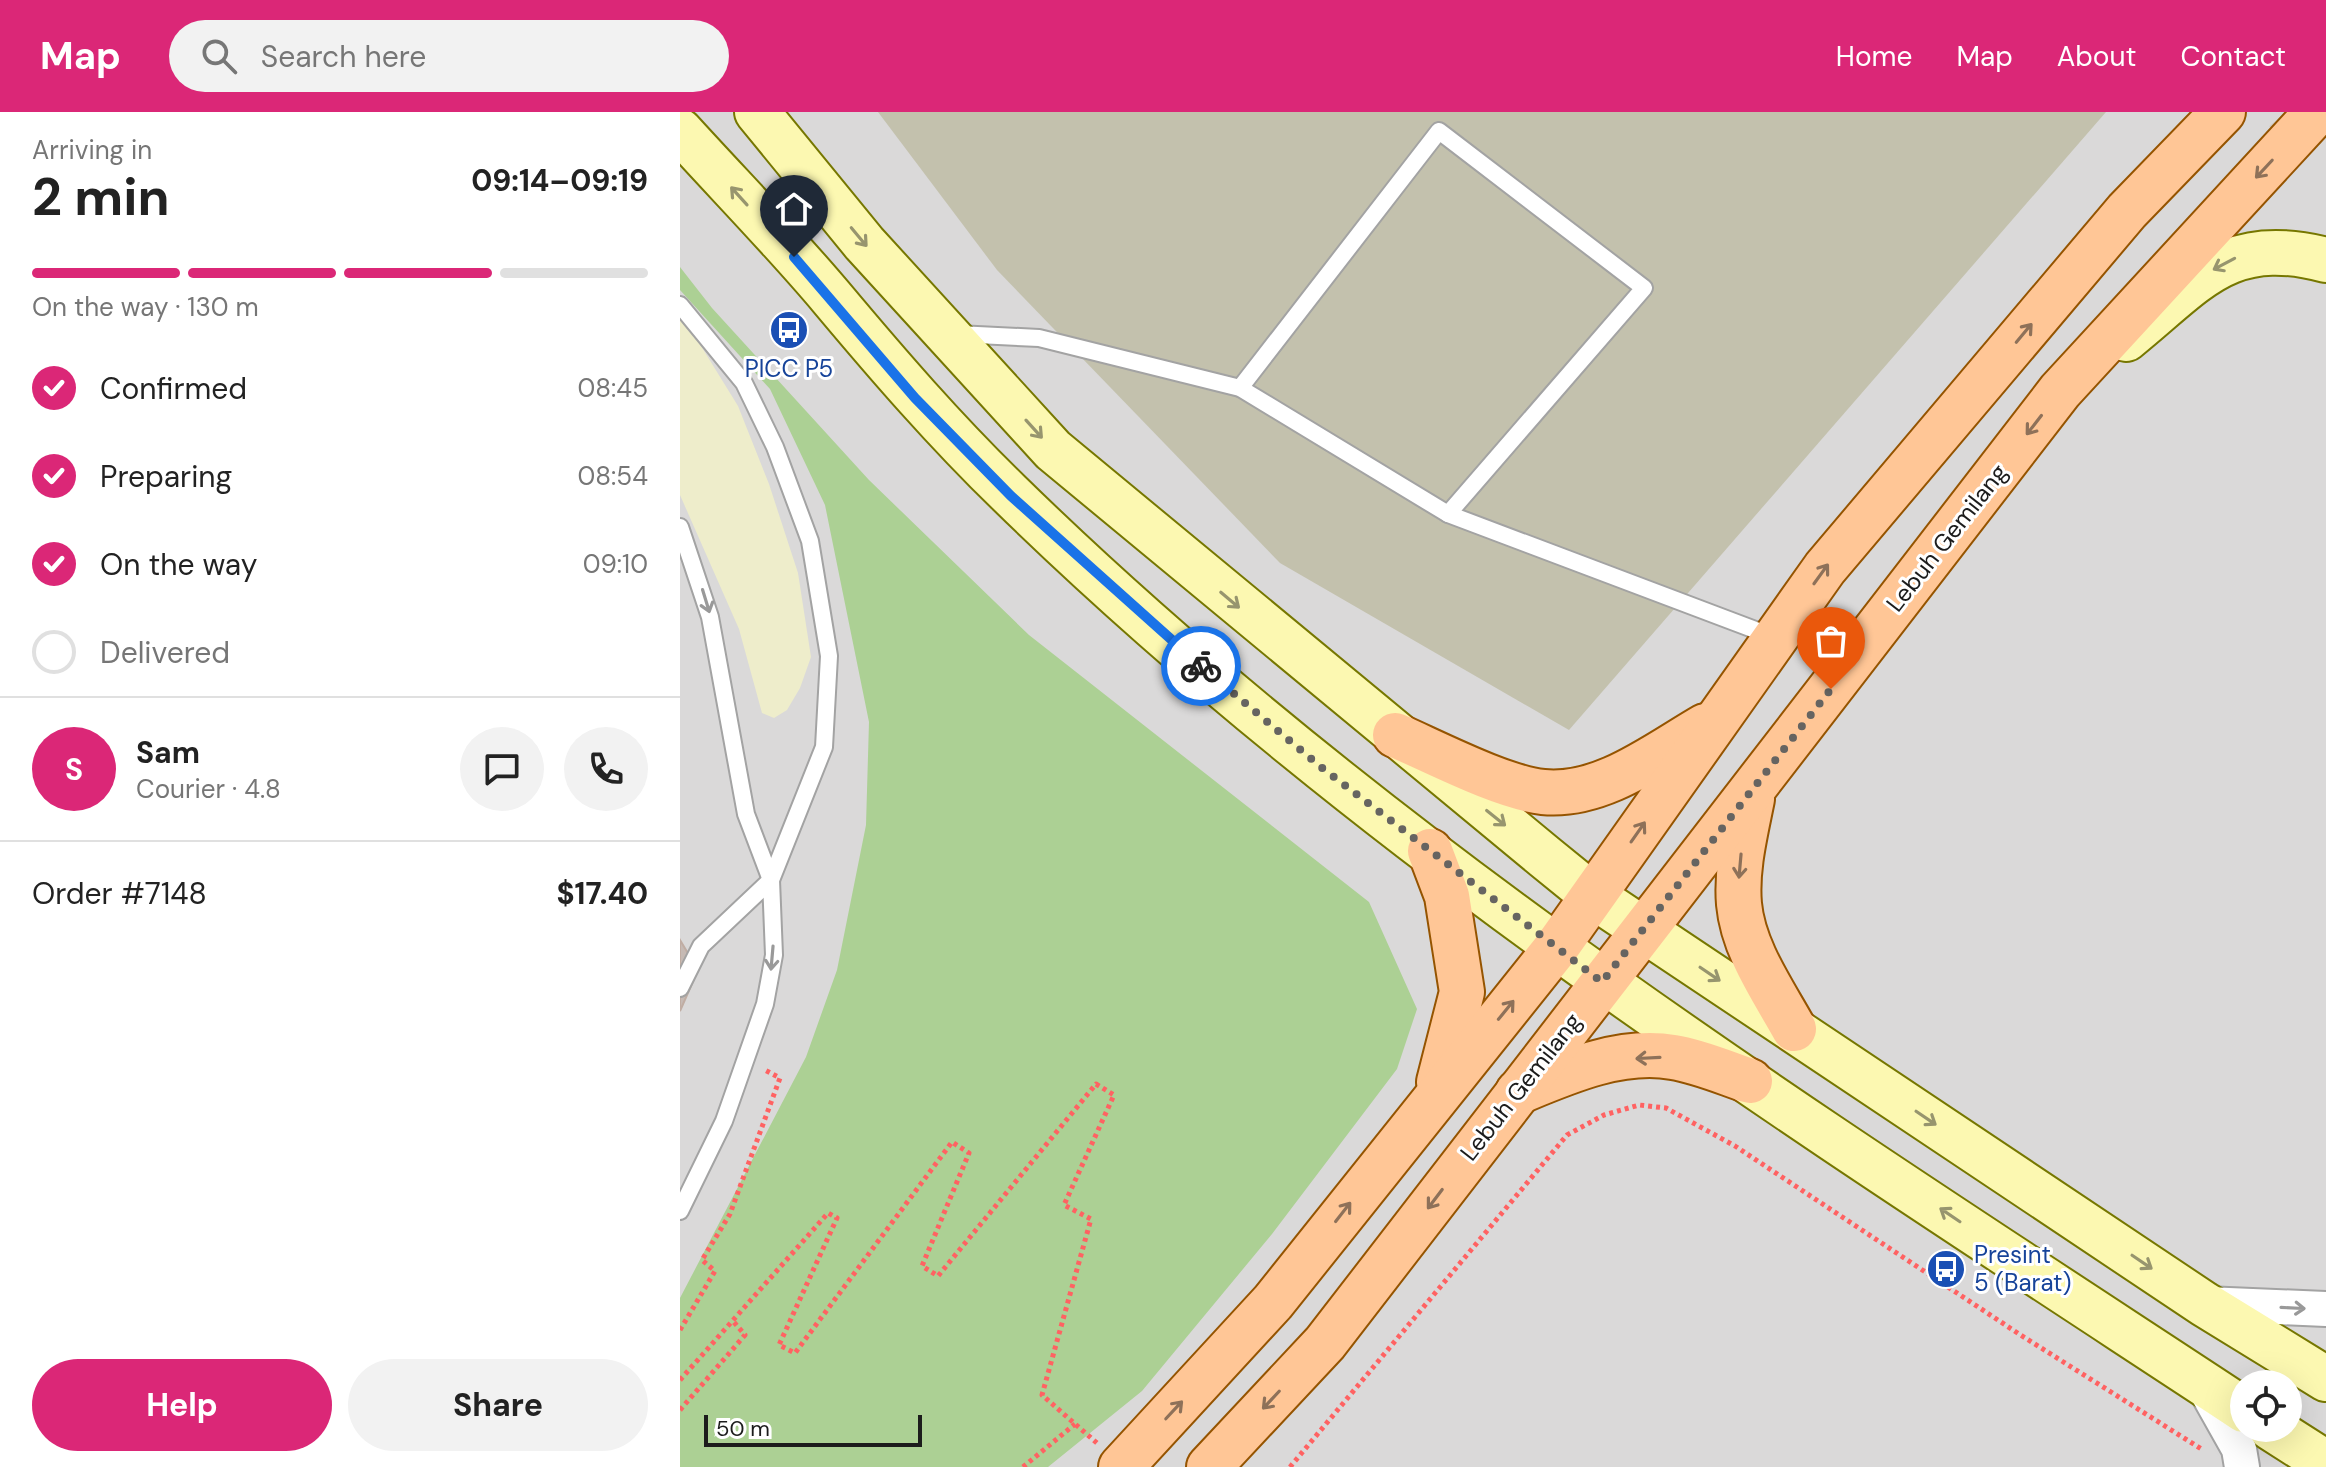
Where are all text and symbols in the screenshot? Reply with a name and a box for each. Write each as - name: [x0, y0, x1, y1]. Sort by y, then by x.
- search box: [169, 20, 729, 92]
- text: Map: [40, 31, 121, 81]
- icon: search: [197, 34, 241, 78]
- text: Search here: [261, 37, 426, 76]
- text: Home: [1836, 38, 1912, 75]
- text: Map: [1956, 38, 2013, 75]
- text: About: [2057, 38, 2136, 75]
- text: Contact: [2180, 38, 2286, 75]
- text: Arriving in: [32, 133, 152, 167]
- one-way arrow: [2255, 159, 2273, 179]
- text: 09:14–09:19: [471, 161, 648, 200]
- text: 2 min: [32, 163, 170, 231]
- pin: [760, 175, 828, 257]
- one-way arrow: [730, 186, 748, 206]
- icon: home: [772, 187, 816, 231]
- one-way arrow: [850, 227, 868, 247]
- one-way arrow: [2213, 256, 2236, 272]
- text: On the way · 130 m: [32, 290, 259, 324]
- bus stop icon: PICC P5: [768, 309, 810, 351]
- one-way arrow: [2015, 323, 2033, 344]
- place label: PICC P5: [745, 353, 833, 384]
- icon: check: [32, 366, 76, 410]
- text: Confirmed: [100, 369, 247, 408]
- text: 08:45: [578, 371, 648, 405]
- one-way arrow: [2025, 414, 2042, 435]
- one-way arrow: [1025, 419, 1043, 439]
- icon: check: [32, 454, 76, 498]
- text: Preparing: [100, 457, 232, 496]
- street label: Lebuh Gemilang: [1879, 458, 2014, 618]
- text: 08:54: [578, 459, 648, 493]
- icon: check: [32, 542, 76, 586]
- text: On the way: [100, 545, 257, 584]
- text: 09:10: [583, 547, 648, 581]
- one-way arrow: [1812, 564, 1829, 586]
- one-way arrow: [699, 587, 714, 613]
- one-way arrow: [1219, 591, 1240, 609]
- pin: [1797, 607, 1865, 689]
- icon: bag: [1809, 619, 1853, 663]
- courier: [1161, 626, 1241, 706]
- text: Delivered: [100, 633, 230, 672]
- icon: bike: [1179, 644, 1223, 688]
- button: chat: [460, 727, 544, 811]
- button: phone: [564, 727, 648, 811]
- text: Sam: [136, 733, 200, 772]
- text: S: [65, 750, 83, 789]
- text: Courier · 4.8: [136, 772, 281, 806]
- one-way arrow: [1485, 809, 1506, 827]
- one-way arrow: [1630, 822, 1646, 844]
- one-way arrow: [1733, 852, 1748, 879]
- text: Order #7148: [32, 874, 207, 913]
- text: $17.40: [556, 874, 648, 913]
- one-way arrow: [764, 944, 779, 971]
- one-way arrow: [1698, 966, 1721, 982]
- one-way arrow: [1497, 1000, 1515, 1020]
- street label: Lebuh Gemilang: [1453, 1007, 1588, 1167]
- one-way arrow: [1635, 1050, 1662, 1065]
- one-way arrow: [1915, 1110, 1937, 1126]
- one-way arrow: [1427, 1187, 1444, 1209]
- one-way arrow: [1334, 1202, 1352, 1223]
- one-way arrow: [1939, 1206, 1962, 1222]
- place label: Presint 5 (Barat): [1974, 1239, 2071, 1298]
- bus stop icon: Presint 5 (Barat): [1925, 1248, 1967, 1290]
- one-way arrow: [2131, 1254, 2153, 1271]
- one-way arrow: [2279, 1301, 2306, 1316]
- button: Help: [32, 1359, 332, 1451]
- button: Share: [348, 1359, 648, 1451]
- map controls: [2230, 1370, 2302, 1442]
- button: locate: [2230, 1370, 2302, 1442]
- one-way arrow: [1262, 1390, 1281, 1410]
- one-way arrow: [1164, 1400, 1182, 1420]
- scale bar: [704, 1411, 922, 1447]
- text: 50 m: [716, 1414, 770, 1443]

